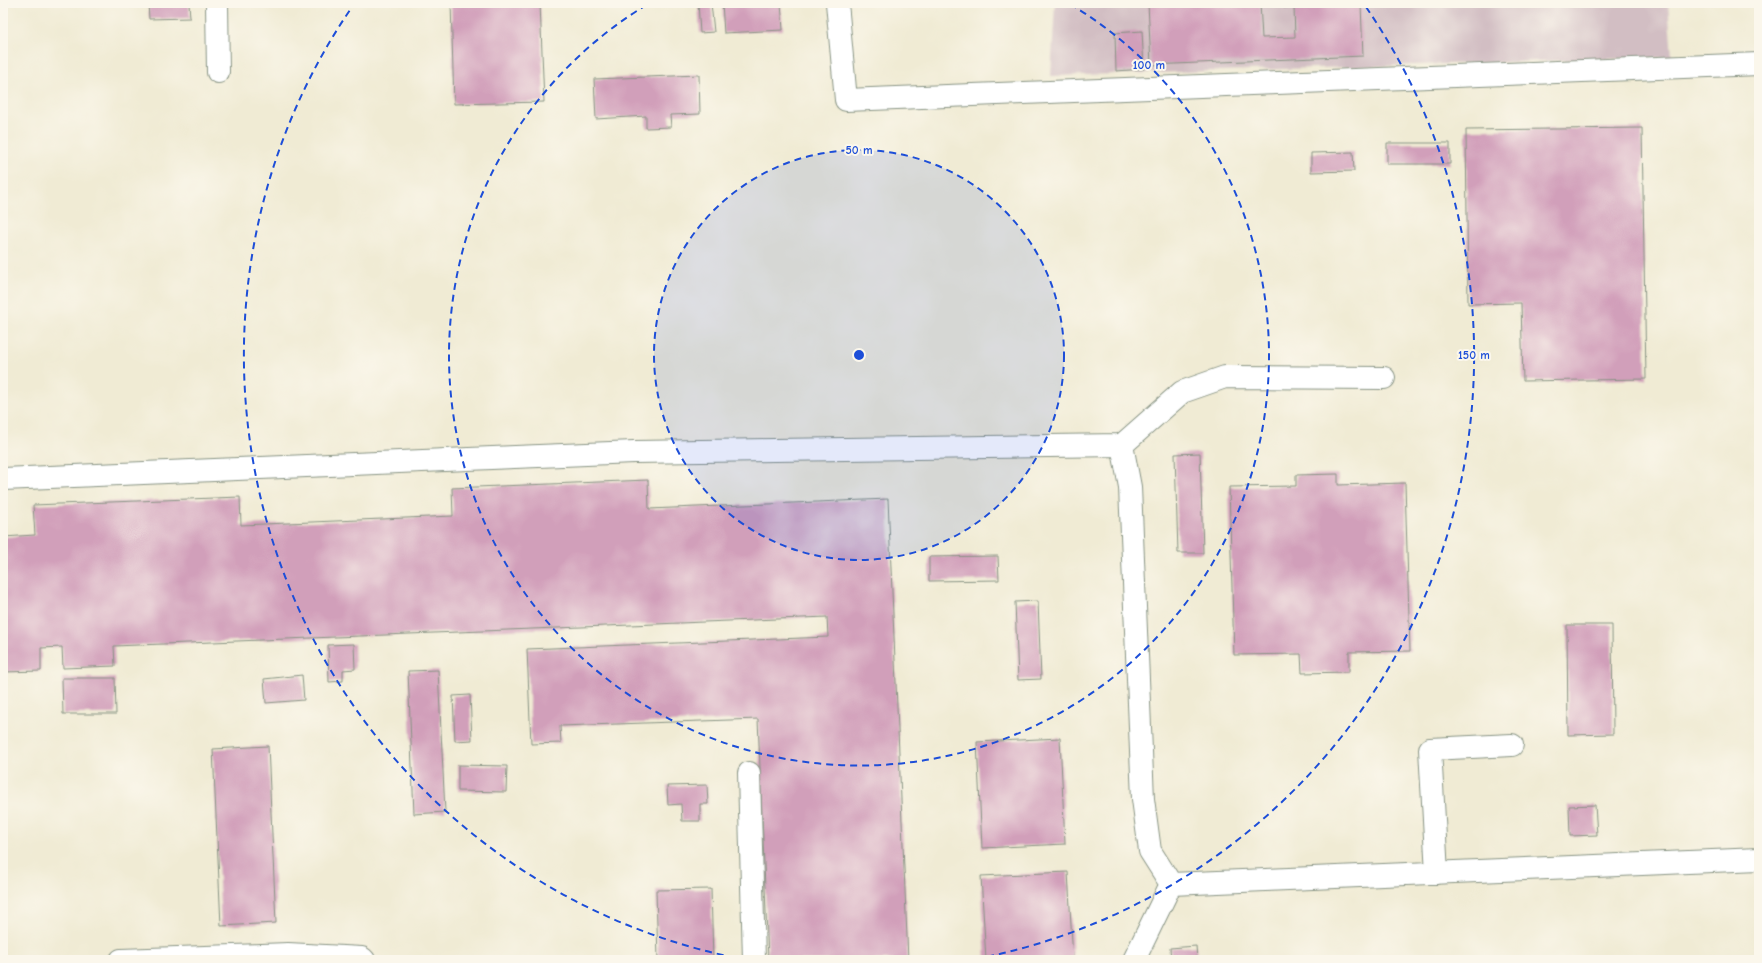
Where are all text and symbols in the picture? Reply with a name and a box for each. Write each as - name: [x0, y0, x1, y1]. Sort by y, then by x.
- text: 100 m: [1133, 58, 1165, 72]
- text: 50 m: [845, 143, 873, 157]
- centre of rings: [852, 348, 866, 362]
- text: 150 m: [1458, 348, 1490, 362]

